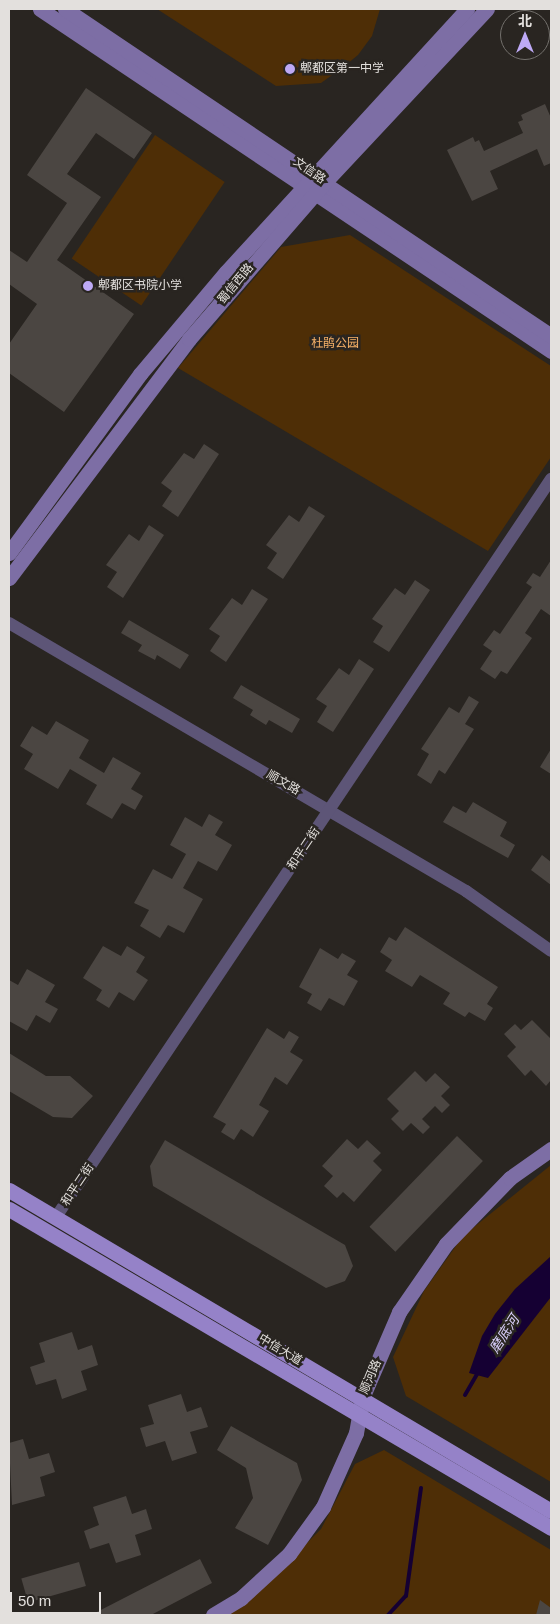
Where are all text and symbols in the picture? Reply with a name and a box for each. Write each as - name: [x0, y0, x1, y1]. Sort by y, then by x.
- north arrow: [500, 10, 550, 60]
- text: 北: [518, 13, 532, 29]
- place label: 郫都区第一中学: [300, 62, 384, 76]
- marker: 郫都区第一中学: [284, 63, 296, 75]
- street label: 文信路: [290, 155, 328, 187]
- street label: 蜀信西路: [215, 261, 257, 307]
- place label: 郫都区书院小学: [98, 279, 182, 293]
- marker: 郫都区书院小学: [82, 280, 94, 292]
- park label: 杜鹃公园: [311, 337, 359, 351]
- street label: 顺文路: [264, 768, 302, 798]
- street label: 和平二街: [285, 825, 323, 873]
- street label: 和平二街: [59, 1161, 97, 1209]
- water label: 磨底河: [486, 1312, 522, 1356]
- street label: 中信大道: [256, 1331, 304, 1369]
- street label: 顺河路: [357, 1358, 385, 1396]
- scale bar: [12, 1582, 104, 1614]
- text: 50 m: [18, 1592, 51, 1609]

